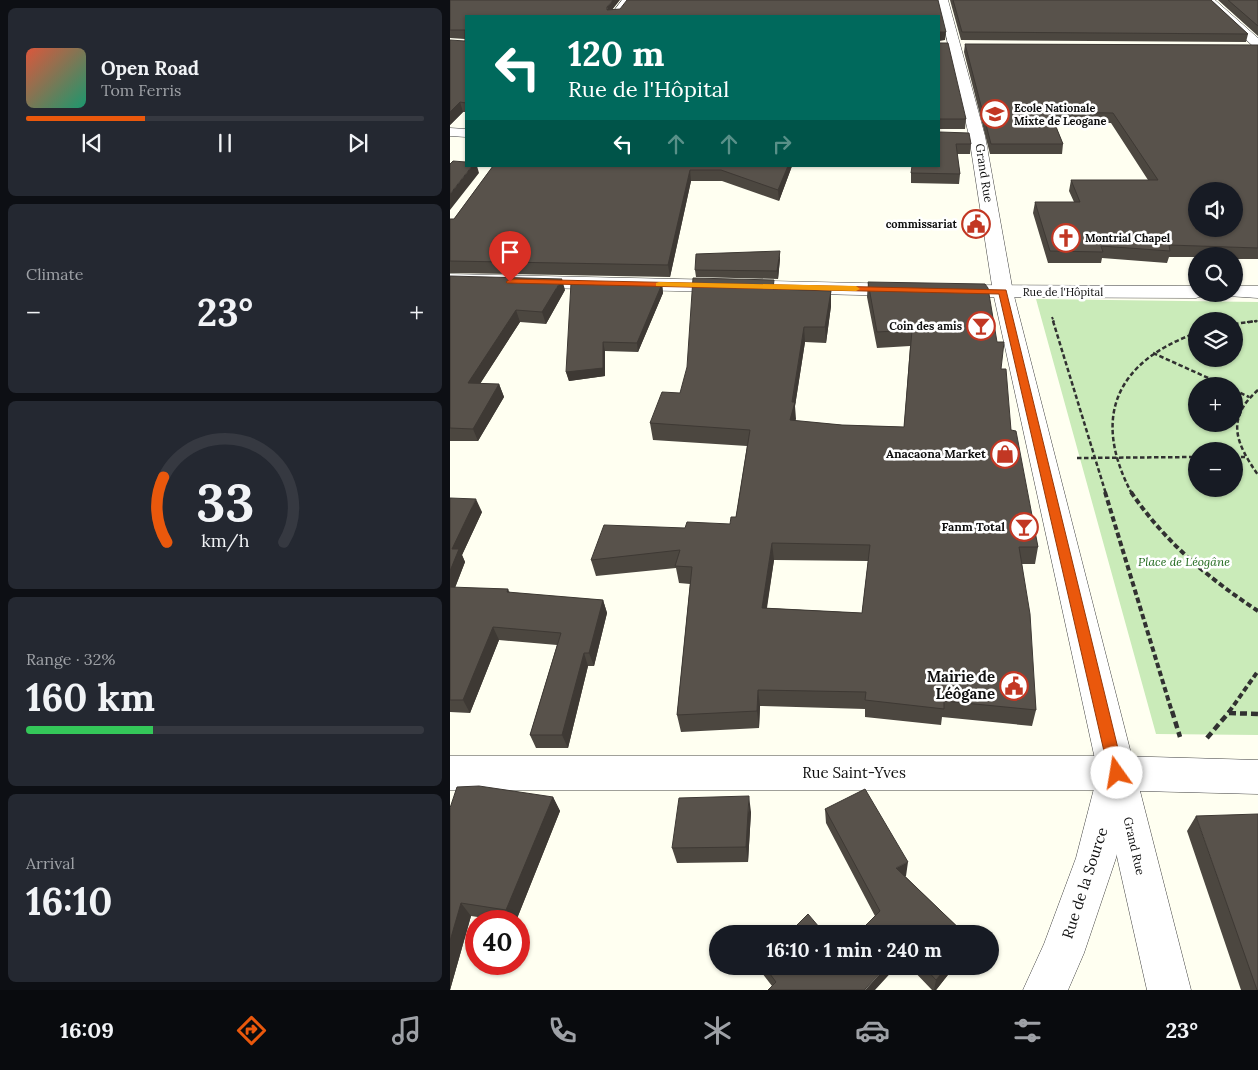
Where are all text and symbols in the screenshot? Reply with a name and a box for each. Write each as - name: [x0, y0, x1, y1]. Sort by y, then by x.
- text: 120 m: [568, 31, 665, 76]
- icon: left: [485, 35, 550, 100]
- text: Open Road: [101, 56, 199, 80]
- text: Rue de l'Hôpital: [568, 75, 729, 103]
- text: Tom Ferris: [101, 80, 181, 100]
- school or university icon: Ecole Nationale Mixte de Leogane: [980, 99, 1010, 129]
- place label: Ecole Nationale Mixte de Leogane: [1014, 101, 1107, 128]
- icon: previous: [78, 129, 106, 157]
- icon: pause: [211, 129, 239, 157]
- icon: next: [344, 129, 372, 157]
- icon: left: [609, 130, 637, 158]
- icon: ahead: [662, 130, 690, 158]
- icon: ahead: [715, 130, 743, 158]
- icon: right: [768, 130, 796, 158]
- street label: Grand Rue: [972, 142, 997, 204]
- map controls: [1188, 182, 1243, 497]
- button: sound: [1188, 182, 1243, 237]
- public building icon: commissariat: [961, 209, 991, 239]
- place label: commissariat: [886, 217, 957, 231]
- church icon: Montrial Chapel: [1051, 223, 1081, 253]
- pin: [489, 231, 531, 282]
- place label: Montrial Chapel: [1085, 231, 1171, 245]
- icon: arrive: [496, 238, 524, 266]
- button: search: [1188, 247, 1243, 302]
- text: Climate: [26, 264, 83, 284]
- street label: Rue de l'Hôpital: [1023, 285, 1103, 299]
- text: 23°: [197, 288, 253, 336]
- text: −: [26, 295, 41, 331]
- text: +: [409, 295, 424, 331]
- bar icon: Coin des amis: [966, 311, 996, 341]
- button: layers: [1188, 312, 1243, 367]
- place label: Coin des amis: [889, 319, 962, 333]
- button: +: [1188, 377, 1243, 432]
- shop icon: Anacaona Market: [990, 439, 1020, 469]
- button: −: [1188, 442, 1243, 497]
- place label: Anacaona Market: [886, 446, 987, 461]
- text: 33: [196, 469, 254, 535]
- bar icon: Fanm Total: [1009, 512, 1039, 542]
- place label: Fanm Total: [942, 519, 1005, 534]
- text: km/h: [201, 529, 249, 552]
- park label: Place de Léogâne: [1138, 554, 1230, 569]
- text: Range · 32%: [26, 649, 115, 669]
- place label: Mairie de Léôgane: [927, 667, 995, 703]
- public building icon: Mairie de Léôgane: [999, 671, 1029, 701]
- text: 160 km: [26, 673, 155, 721]
- position arrow: [1090, 746, 1142, 798]
- street label: Rue Saint-Yves: [802, 763, 906, 782]
- street label: Grand Rue: [1121, 815, 1149, 877]
- street label: Rue de la Source: [1058, 825, 1111, 941]
- text: Arrival: [26, 853, 75, 873]
- text: 16:10: [26, 877, 112, 925]
- speed limit sign: 40: [465, 910, 530, 975]
- text: 16:10 · 1 min · 240 m: [766, 938, 942, 962]
- icon: directions: [234, 1013, 269, 1048]
- icon: music: [389, 1013, 424, 1048]
- icon: phone: [545, 1013, 580, 1048]
- icon: climate: [700, 1013, 735, 1048]
- icon: car: [855, 1013, 890, 1048]
- icon: filters: [1010, 1013, 1045, 1048]
- text: 16:09: [60, 1016, 114, 1044]
- text: 23°: [1165, 1016, 1198, 1044]

